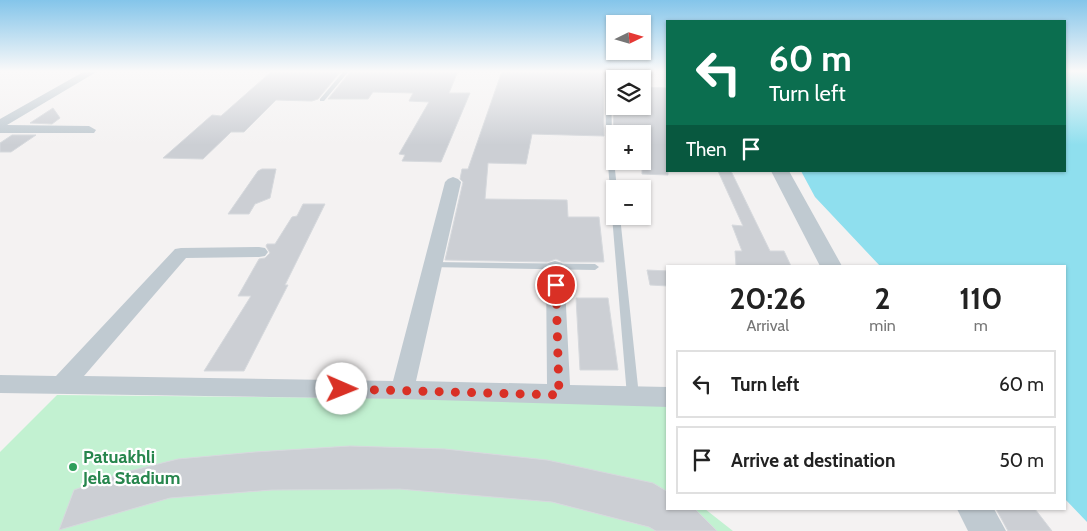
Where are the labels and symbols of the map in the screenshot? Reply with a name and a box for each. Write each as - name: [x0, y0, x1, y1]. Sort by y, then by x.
- north arrow: [606, 15, 651, 60]
- pin: [535, 264, 577, 306]
- position arrow: [315, 362, 367, 414]
- place label: Patuakhli Jela Stadium: [82, 446, 180, 489]
- marker: Patuakhli Jela Stadium: [67, 461, 79, 473]

